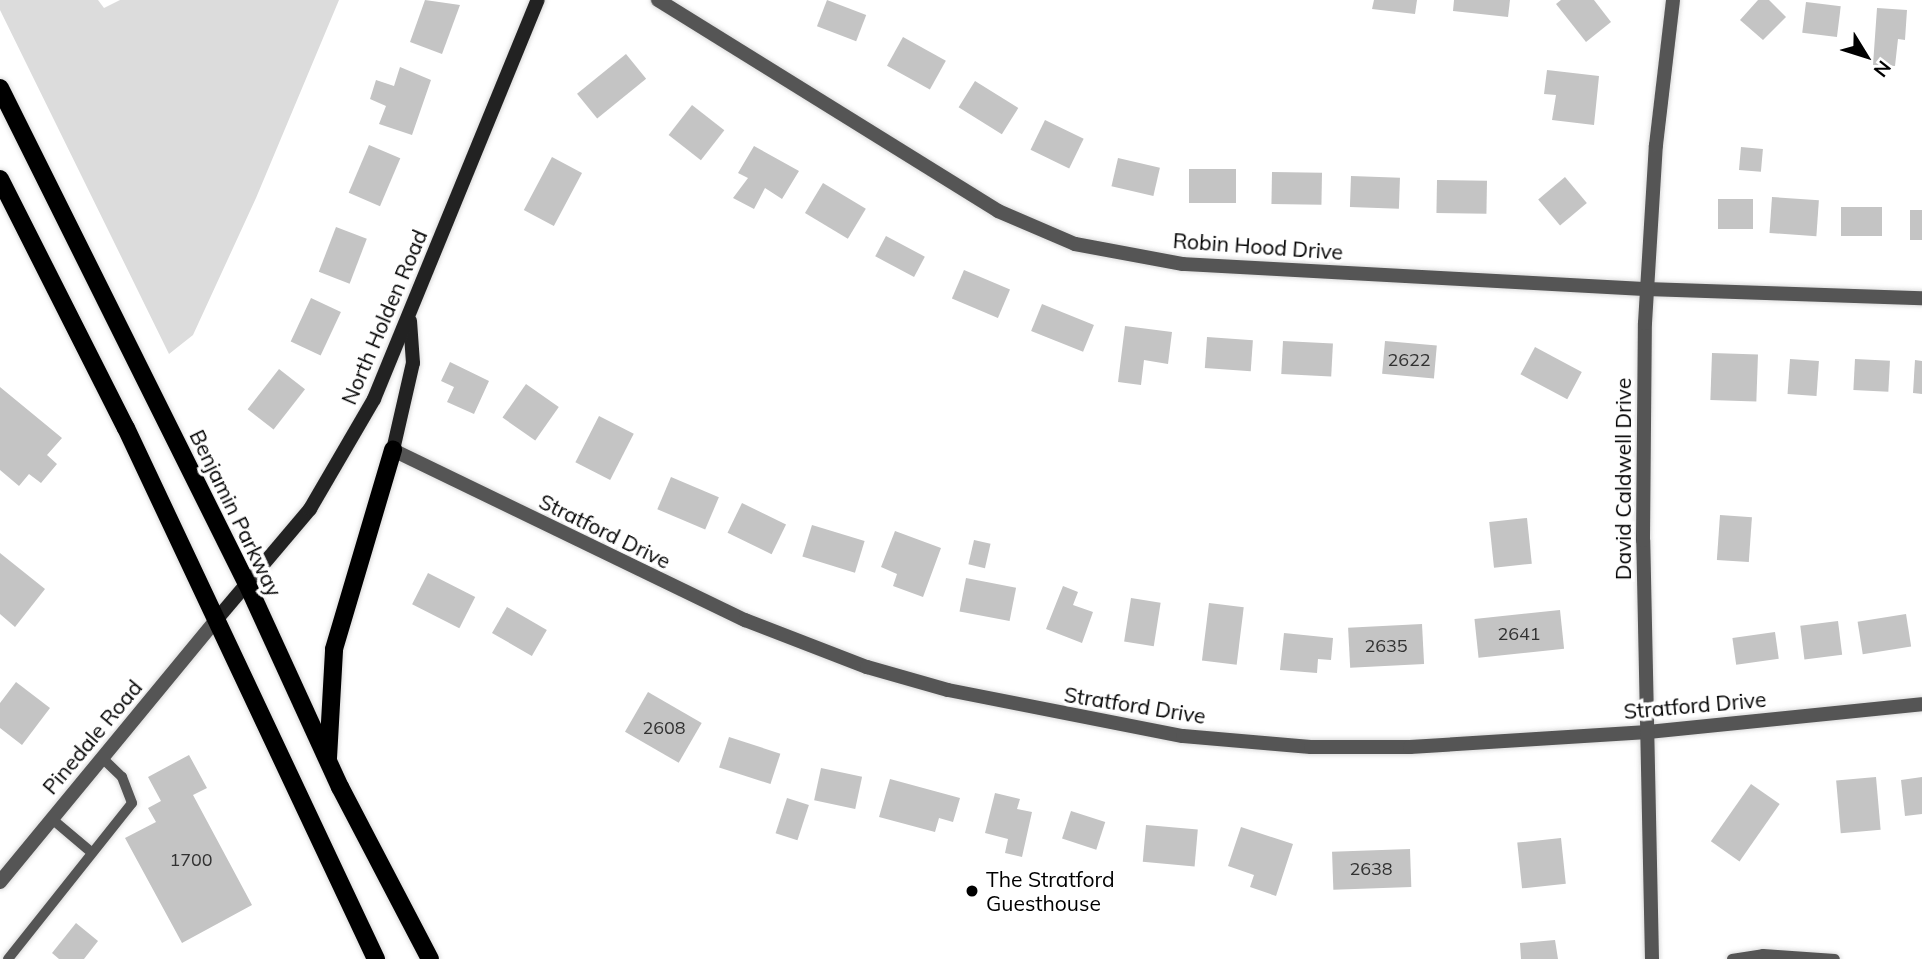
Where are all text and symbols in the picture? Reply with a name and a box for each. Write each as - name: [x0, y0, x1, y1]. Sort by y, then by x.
- north arrow: [1831, 21, 1901, 91]
- text: N: [1869, 56, 1896, 82]
- street label: North Holden Road: [336, 226, 432, 408]
- street label: Robin Hood Drive: [1172, 227, 1344, 265]
- house number: 2622: [1387, 349, 1431, 371]
- street label: David Caldwell Drive: [1610, 378, 1636, 580]
- street label: Benjamin Parkway: [185, 426, 287, 600]
- street label: Stratford Drive: [535, 488, 675, 574]
- house number: 2641: [1497, 623, 1541, 645]
- house number: 2635: [1364, 635, 1408, 657]
- street label: Pinedale Road: [37, 675, 147, 799]
- street label: Stratford Drive: [1062, 681, 1208, 729]
- street label: Stratford Drive: [1623, 686, 1767, 724]
- house number: 2608: [642, 717, 686, 739]
- house number: 1700: [169, 849, 213, 871]
- house number: 2638: [1349, 858, 1393, 880]
- place label: The Stratford Guesthouse: [986, 866, 1115, 916]
- marker: The Stratford Guesthouse: [964, 883, 980, 899]

